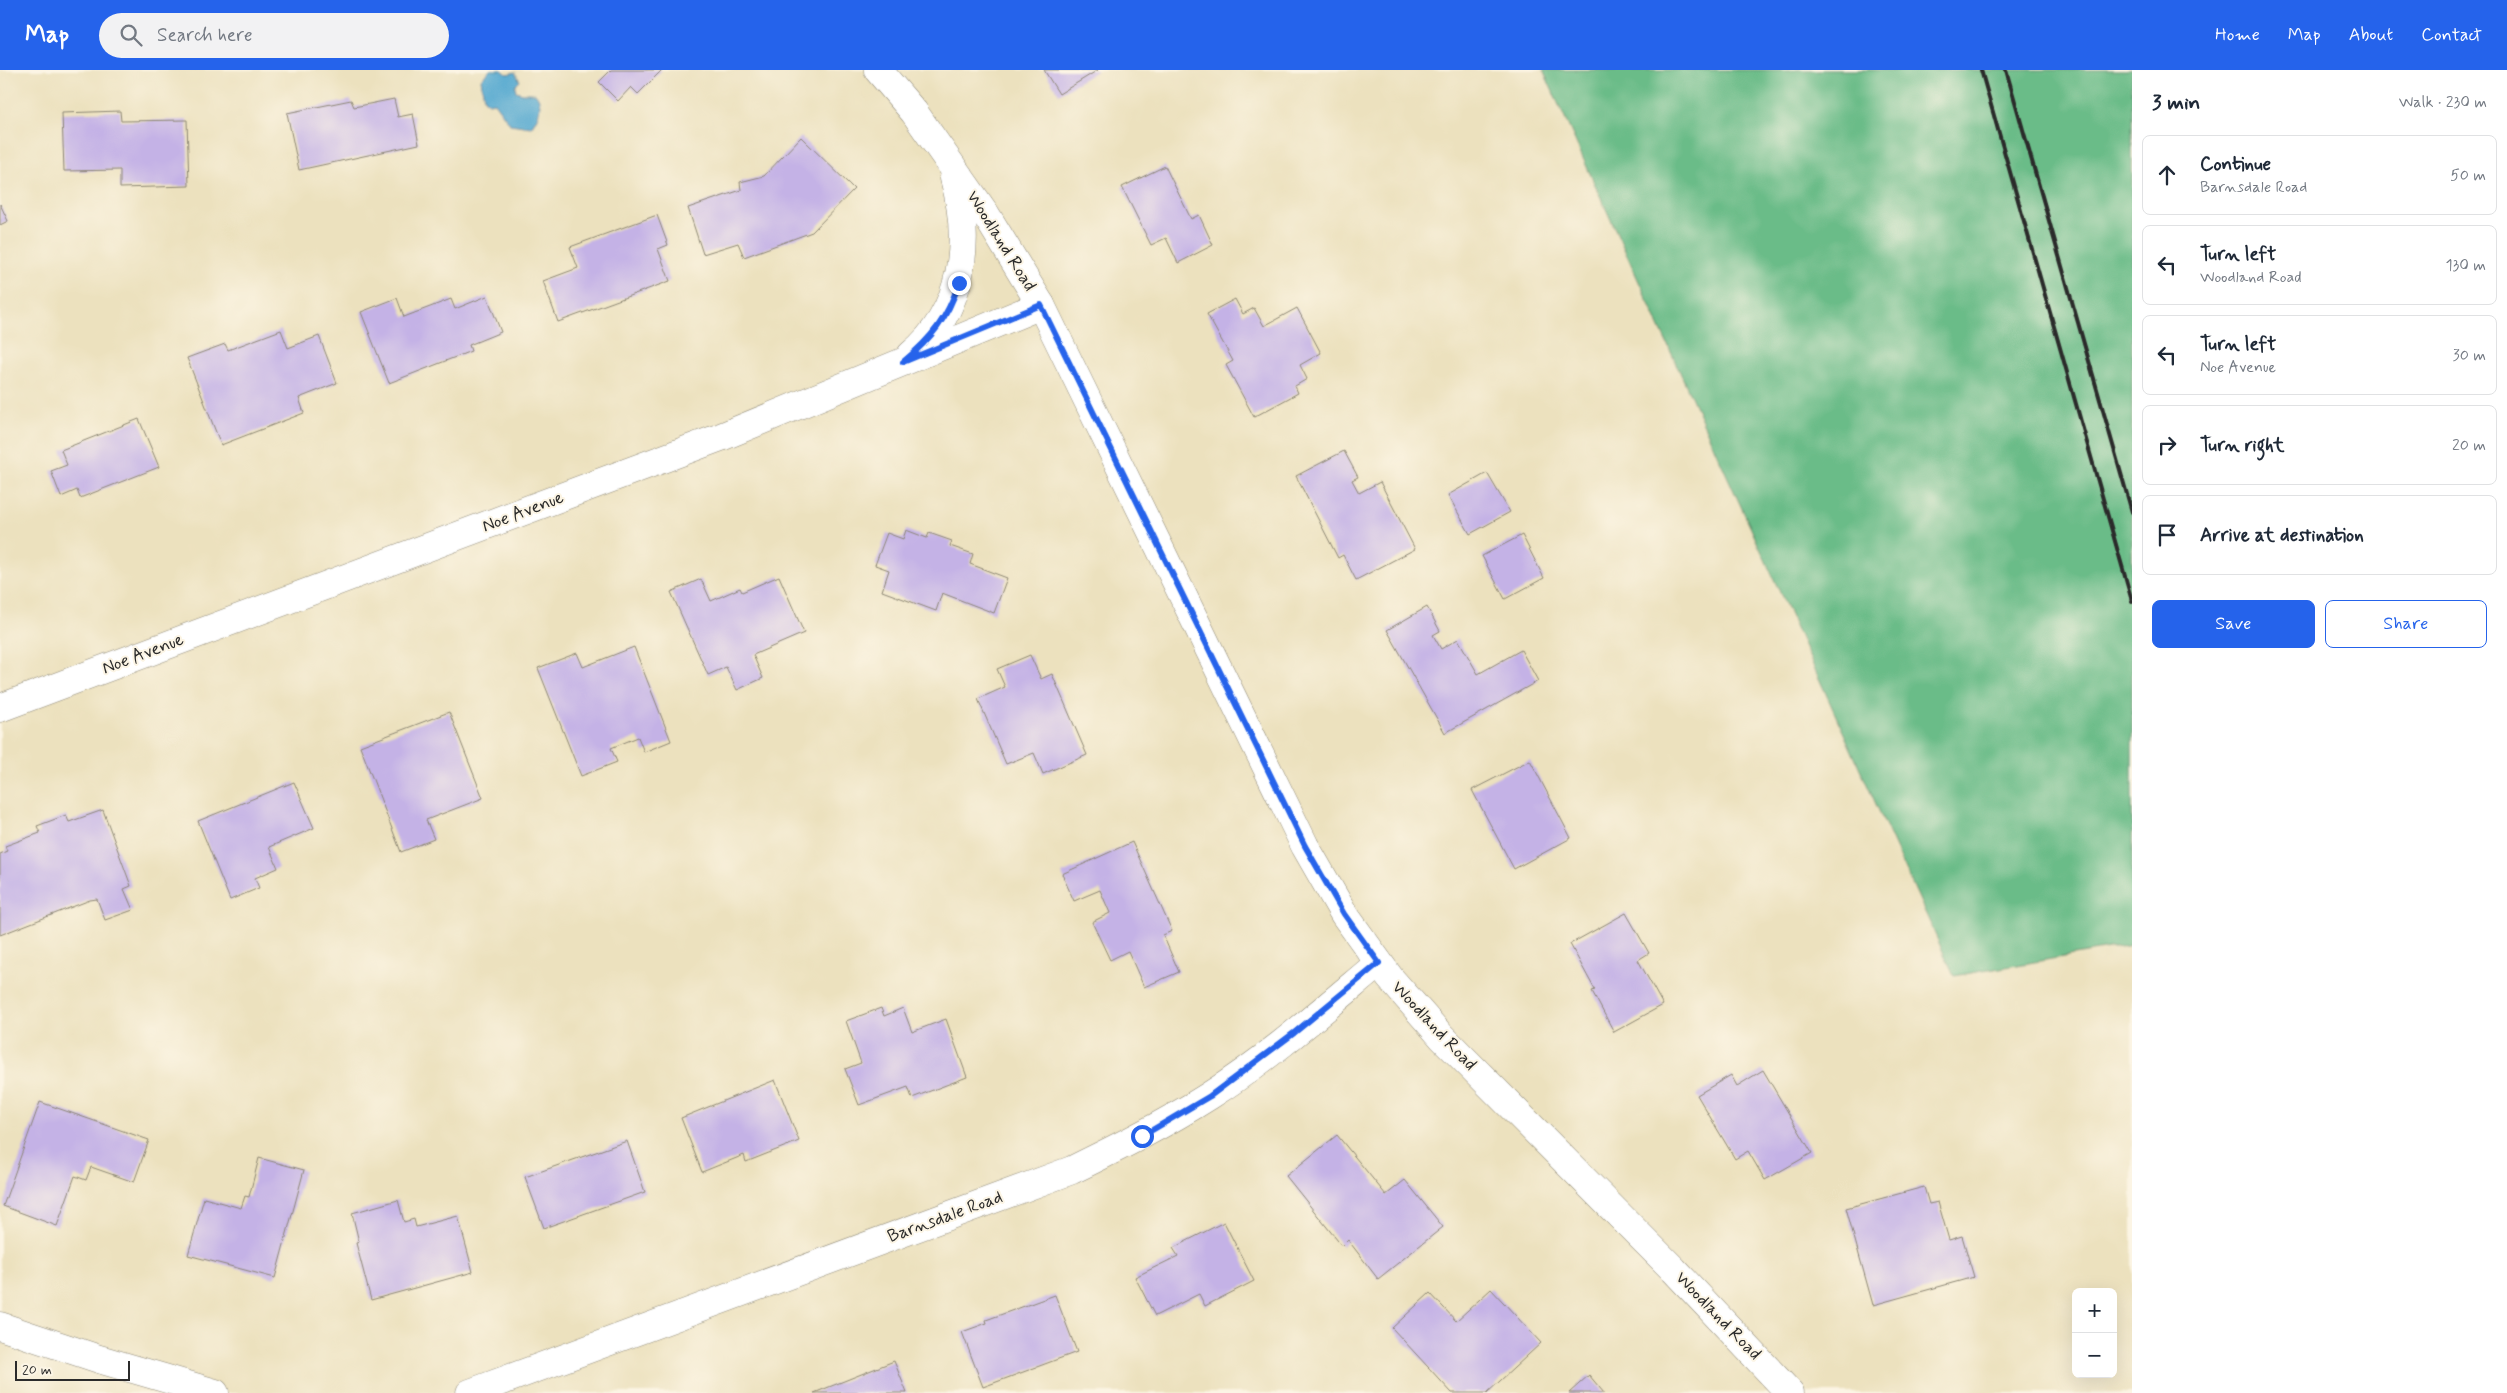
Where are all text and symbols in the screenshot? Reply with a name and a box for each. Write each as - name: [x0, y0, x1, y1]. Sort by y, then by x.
- search box: [99, 13, 449, 58]
- text: Map: [25, 20, 69, 51]
- icon: search: [117, 21, 145, 49]
- text: Search here: [157, 23, 253, 48]
- text: Home: [2215, 23, 2260, 47]
- text: Map: [2288, 23, 2321, 47]
- text: About: [2349, 23, 2393, 47]
- text: Contact: [2421, 23, 2482, 47]
- text: 3 min: [2152, 89, 2200, 117]
- text: Walk · 230 m: [2399, 92, 2487, 113]
- text: Continue: [2200, 152, 2271, 177]
- icon: ahead: [2153, 161, 2181, 189]
- text: 50 m: [2450, 165, 2486, 186]
- text: Barnsdale Road: [2200, 177, 2307, 198]
- street label: Woodland Road: [961, 186, 1041, 296]
- text: Turn left: [2200, 242, 2276, 267]
- icon: left: [2153, 251, 2181, 279]
- text: 130 m: [2445, 255, 2486, 276]
- text: Woodland Road: [2200, 267, 2302, 288]
- route end: [948, 272, 971, 295]
- text: Turn left: [2200, 332, 2276, 357]
- icon: left: [2153, 341, 2181, 369]
- text: 30 m: [2453, 345, 2486, 366]
- text: Noe Avenue: [2200, 357, 2276, 378]
- icon: right: [2153, 431, 2181, 459]
- text: Turn right: [2200, 433, 2284, 458]
- text: 20 m: [2452, 435, 2486, 456]
- street label: Noe Avenue: [479, 485, 567, 539]
- icon: arrive: [2153, 521, 2181, 549]
- text: Arrive at destination: [2200, 523, 2364, 548]
- button: Save: [2152, 600, 2315, 648]
- button: Share: [2325, 600, 2487, 648]
- street label: Noe Avenue: [99, 627, 187, 681]
- street label: Woodland Road: [1386, 976, 1482, 1076]
- route start: [1131, 1125, 1154, 1148]
- street label: Barnsdale Road: [884, 1185, 1006, 1249]
- street label: Woodland Road: [1670, 1267, 1766, 1365]
- map controls: [2072, 1288, 2117, 1378]
- button: +: [2072, 1288, 2117, 1333]
- button: −: [2072, 1333, 2117, 1378]
- scale bar: [15, 1358, 130, 1381]
- text: 20 m: [22, 1361, 52, 1379]

